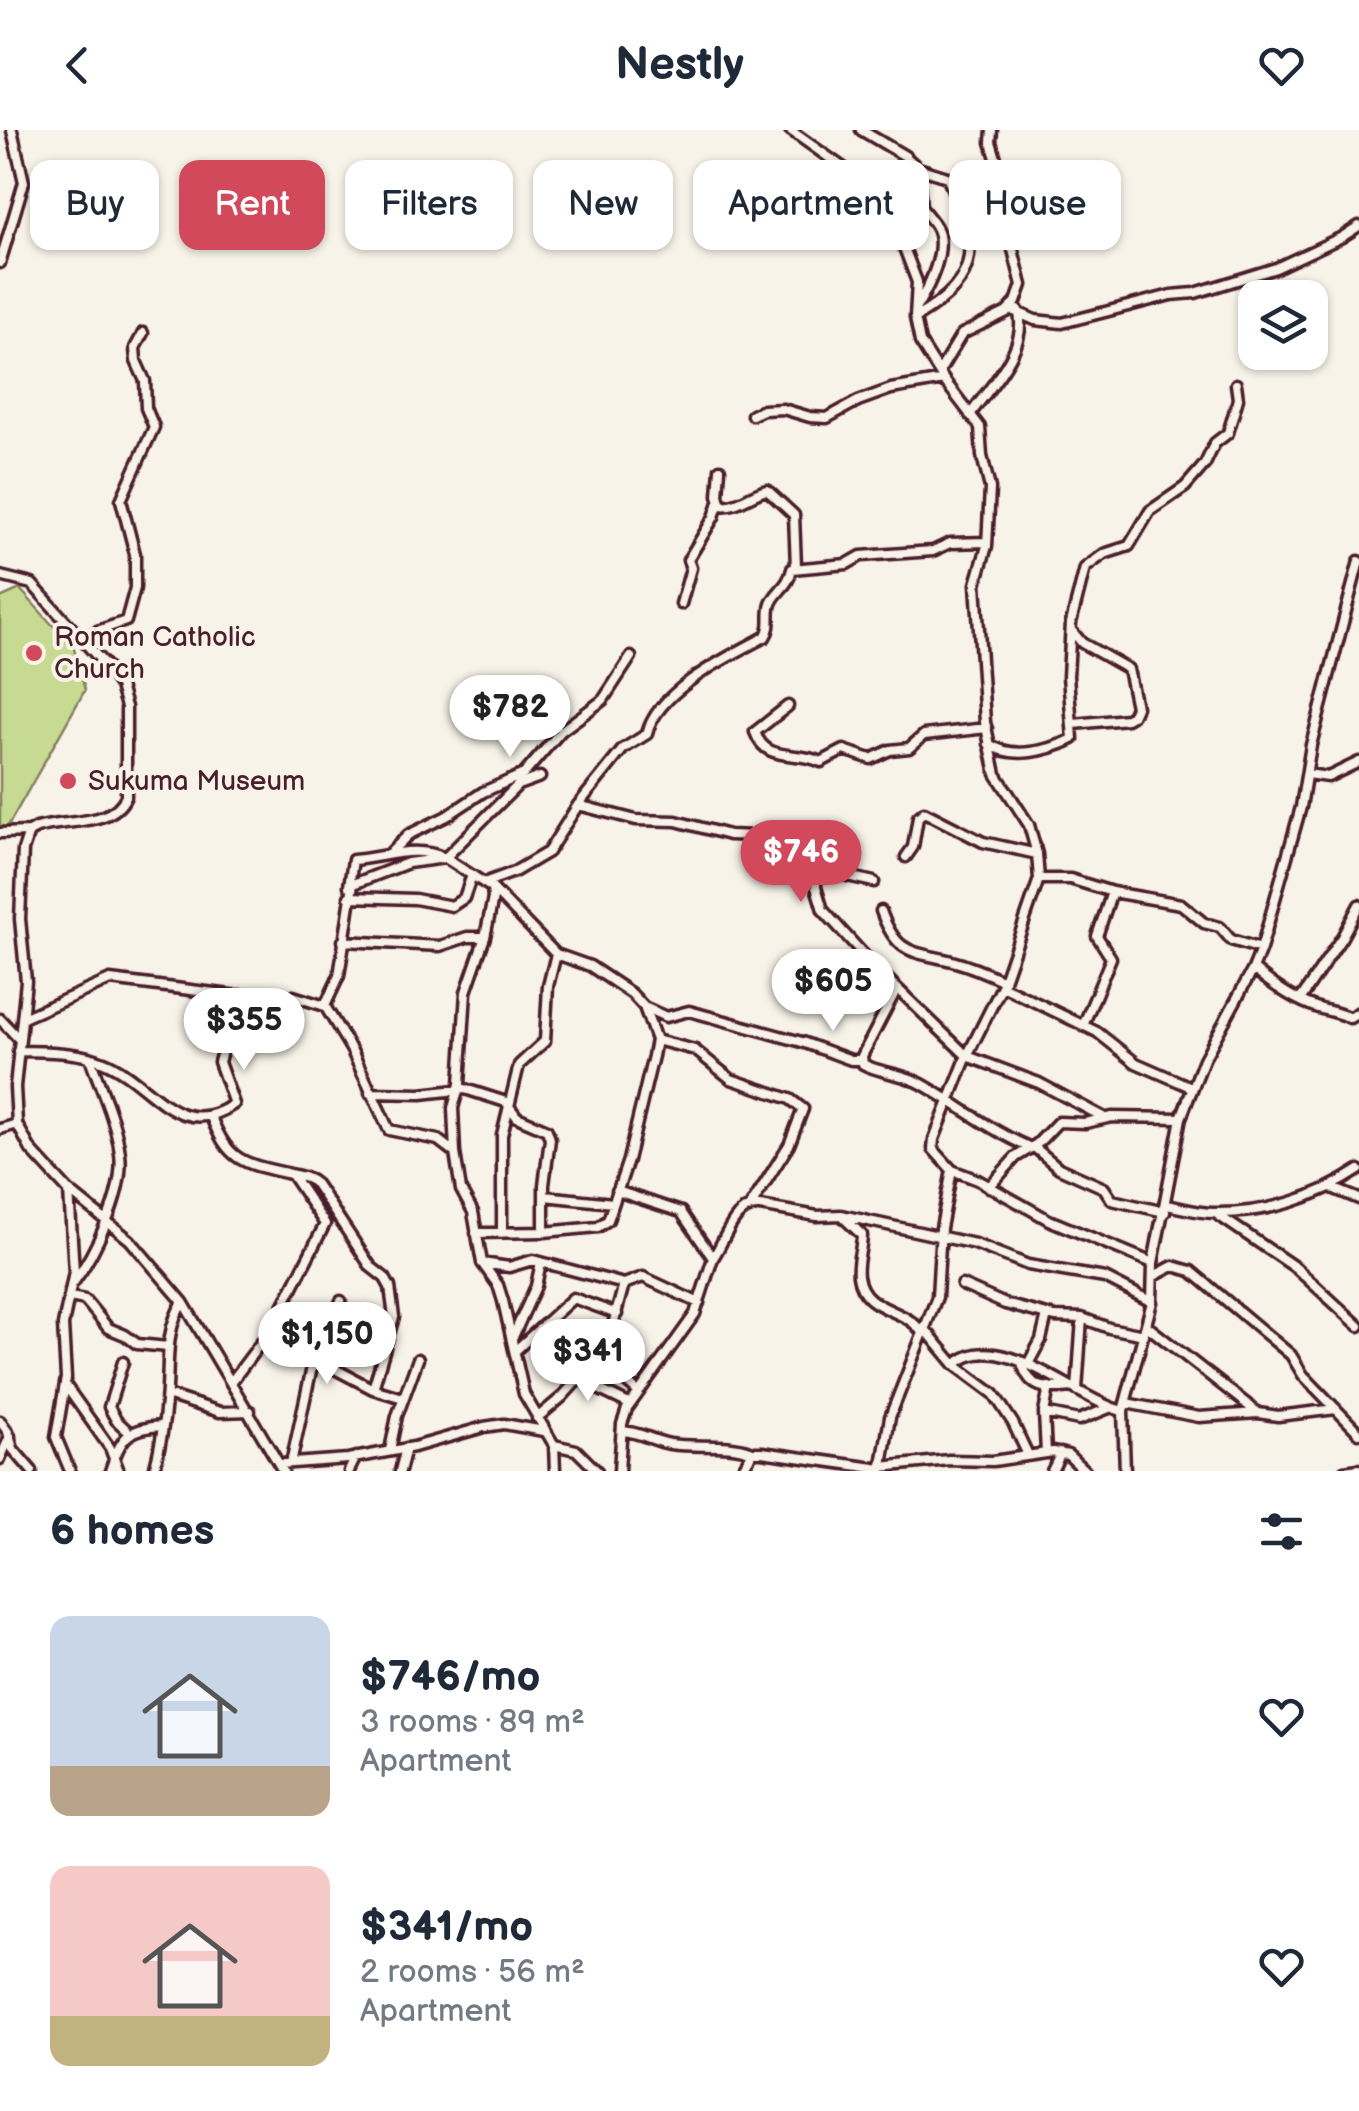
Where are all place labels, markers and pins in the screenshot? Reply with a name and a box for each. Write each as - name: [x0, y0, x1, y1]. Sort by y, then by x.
- place label: Roman Catholic Church: [54, 621, 256, 686]
- marker: Roman Catholic Church: [23, 642, 45, 664]
- pin: $782: [451, 675, 569, 760]
- place label: Sukuma Museum: [88, 765, 305, 798]
- marker: Sukuma Museum: [57, 770, 79, 792]
- pin: $746: [742, 820, 860, 905]
- pin: $605: [774, 949, 892, 1034]
- pin: $355: [185, 988, 303, 1073]
- pin: $1,150: [246, 1302, 408, 1387]
- pin: $341: [529, 1319, 647, 1404]

